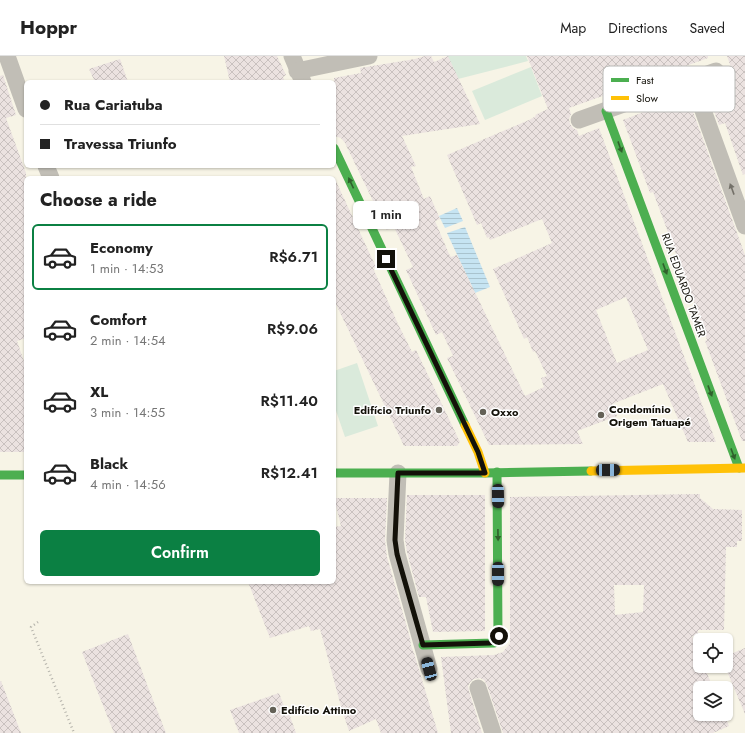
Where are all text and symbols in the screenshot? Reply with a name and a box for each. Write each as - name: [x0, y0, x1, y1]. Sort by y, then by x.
- text: Hoppr: [20, 14, 77, 41]
- text: Map: [560, 18, 586, 38]
- text: Directions: [608, 18, 668, 38]
- text: Saved: [690, 18, 725, 38]
- legend: [603, 66, 735, 112]
- text: Fast: [636, 72, 654, 88]
- text: Slow: [636, 90, 658, 106]
- text: Rua Cariatuba: [64, 94, 163, 116]
- text: Travessa Triunfo: [64, 133, 177, 155]
- one-way arrow: [617, 142, 623, 154]
- one-way arrow: [348, 178, 354, 189]
- one-way arrow: [728, 183, 734, 195]
- text: Choose a ride: [40, 187, 157, 213]
- callout: 1 min: [353, 201, 419, 229]
- text: 1 min: [370, 205, 402, 224]
- street label: RUA EDUARDO TAMER: [658, 231, 710, 340]
- text: Economy: [90, 237, 153, 259]
- icon: car: [42, 239, 78, 275]
- text: R$6.71: [269, 246, 318, 268]
- route end: [377, 250, 395, 268]
- text: 1 min · 14:53: [90, 259, 164, 278]
- one-way arrow: [662, 264, 668, 276]
- text: Comfort: [90, 309, 147, 331]
- icon: car: [42, 311, 78, 347]
- text: R$9.06: [267, 318, 318, 340]
- text: 2 min · 14:54: [90, 331, 166, 350]
- text: XL: [90, 381, 108, 403]
- icon: car: [42, 383, 78, 419]
- one-way arrow: [708, 386, 714, 398]
- text: R$11.40: [261, 390, 318, 412]
- place label: Condomínio Origem Tatuapé: [609, 401, 691, 430]
- place label: Edifício Triunfo: [354, 402, 432, 418]
- text: 3 min · 14:55: [90, 403, 165, 422]
- place label: Oxxo: [491, 404, 519, 420]
- marker: Edifício Triunfo: [434, 405, 444, 415]
- marker: Oxxo: [478, 407, 488, 417]
- marker: Condomínio Origem Tatuapé: [596, 410, 606, 420]
- one-way arrow: [731, 448, 737, 460]
- text: Black: [90, 453, 128, 475]
- icon: car: [42, 455, 78, 491]
- text: R$12.41: [261, 462, 318, 484]
- car: [596, 464, 620, 476]
- text: 4 min · 14:56: [90, 475, 166, 494]
- car: [492, 484, 504, 508]
- one-way arrow: [495, 529, 501, 542]
- button: Confirm: [40, 530, 320, 576]
- car: [492, 562, 504, 586]
- route start: [490, 627, 508, 645]
- map controls: [693, 633, 733, 721]
- button: locate: [693, 633, 733, 673]
- car: [420, 656, 438, 682]
- button: layers: [693, 681, 733, 721]
- place label: Edifício Attimo: [281, 702, 357, 718]
- marker: Edifício Attimo: [268, 705, 278, 715]

